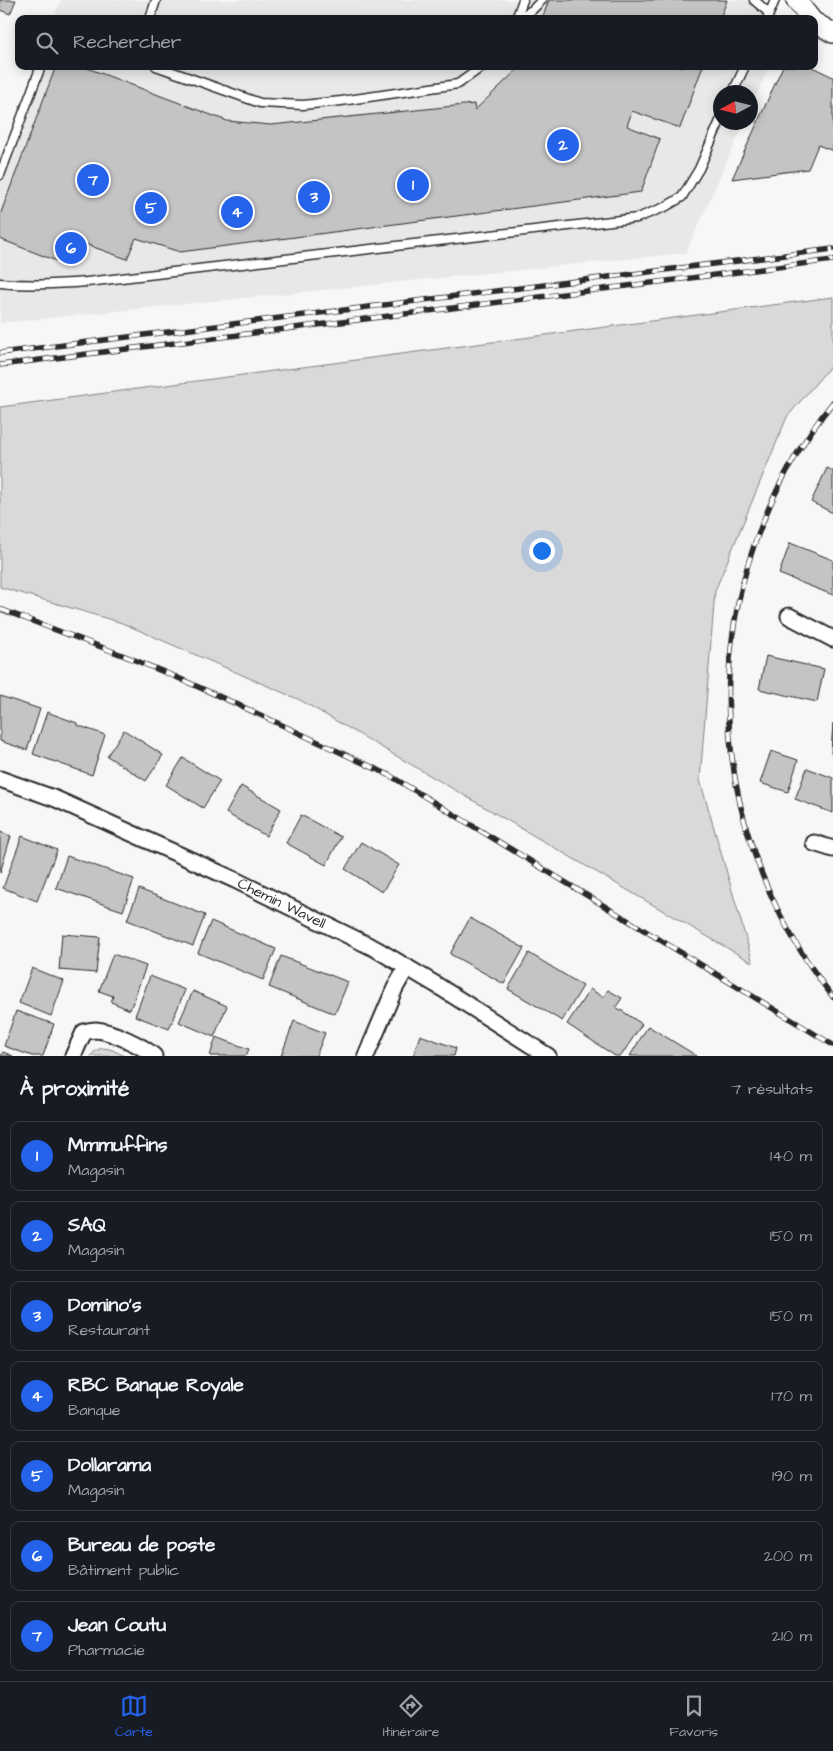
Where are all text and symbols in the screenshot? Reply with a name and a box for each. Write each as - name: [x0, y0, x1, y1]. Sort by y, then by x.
- search box: [15, 15, 818, 70]
- icon: search: [33, 29, 61, 57]
- text: Rechercher: [73, 29, 181, 56]
- north arrow: [713, 85, 758, 130]
- pin: 2: [547, 126, 579, 164]
- pin: 7: [77, 161, 109, 199]
- pin: 1: [397, 166, 429, 204]
- pin: 3: [298, 178, 330, 216]
- pin: 5: [135, 189, 167, 227]
- pin: 4: [221, 193, 253, 231]
- pin: 6: [55, 229, 87, 267]
- your location: [529, 538, 555, 564]
- street label: Chemin Wavell: [234, 872, 330, 933]
- text: À proximité: [20, 1074, 129, 1103]
- text: 7 résultats: [731, 1078, 813, 1100]
- text: Mmmuffins: [68, 1132, 167, 1159]
- text: 1: [36, 1145, 38, 1167]
- text: 140 m: [770, 1145, 812, 1167]
- text: Magasin: [68, 1159, 124, 1181]
- text: SAQ: [68, 1212, 106, 1239]
- text: 2: [32, 1225, 42, 1247]
- text: 150 m: [770, 1225, 812, 1247]
- text: Magasin: [68, 1239, 124, 1261]
- text: Domino's: [68, 1292, 141, 1319]
- text: 3: [33, 1305, 41, 1327]
- text: 150 m: [770, 1305, 812, 1327]
- text: Restaurant: [68, 1319, 150, 1341]
- text: RBC Banque Royale: [68, 1372, 244, 1399]
- text: 4: [32, 1385, 42, 1407]
- text: 170 m: [771, 1385, 812, 1407]
- text: Banque: [68, 1399, 121, 1421]
- text: Dollarama: [68, 1452, 151, 1479]
- text: 5: [31, 1465, 43, 1487]
- text: 190 m: [772, 1465, 812, 1487]
- text: Magasin: [68, 1479, 124, 1501]
- text: Bureau de poste: [68, 1532, 215, 1559]
- text: 6: [32, 1545, 42, 1567]
- text: 200 m: [764, 1545, 812, 1567]
- text: Bâtiment public: [68, 1559, 179, 1581]
- text: Jean Coutu: [68, 1612, 166, 1639]
- text: 7: [32, 1625, 42, 1647]
- text: 210 m: [772, 1625, 812, 1647]
- text: Pharmacie: [68, 1639, 145, 1661]
- tab: Carte: [115, 1692, 153, 1742]
- tab: Itinéraire: [383, 1692, 439, 1742]
- tab: Favoris: [669, 1692, 718, 1742]

